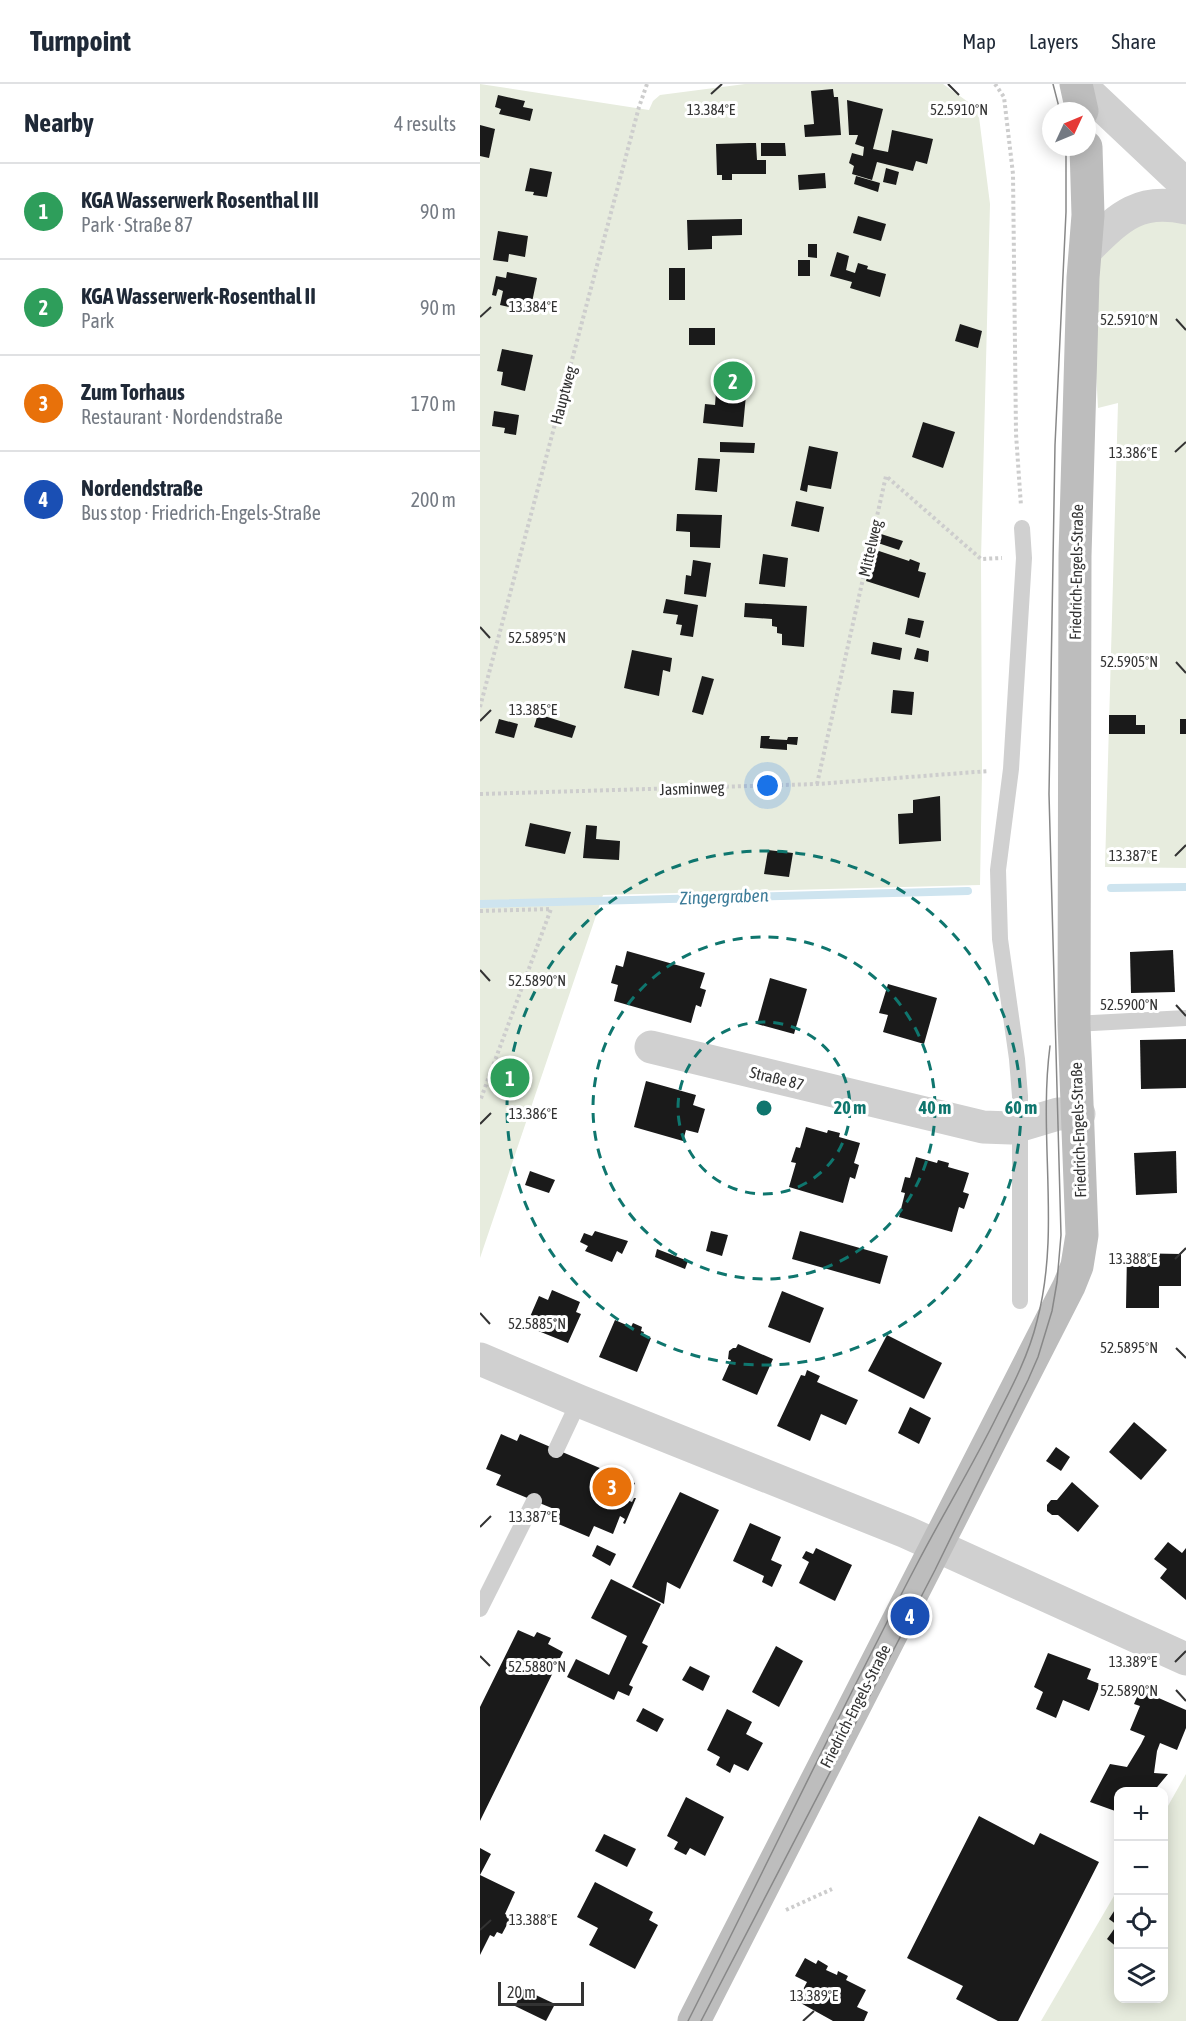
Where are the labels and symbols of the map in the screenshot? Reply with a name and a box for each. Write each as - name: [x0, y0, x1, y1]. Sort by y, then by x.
- text: 13.384°E: [687, 101, 736, 118]
- text: 52.5910°N: [930, 101, 988, 118]
- north arrow: [1042, 102, 1096, 156]
- text: 13.384°E: [509, 298, 558, 315]
- text: 52.5910°N: [1100, 311, 1158, 328]
- pin: 2: [714, 358, 752, 404]
- street label: Hauptweg: [547, 363, 580, 427]
- text: 13.386°E: [1109, 444, 1158, 461]
- street label: Friedrich-Engels-Straße: [1066, 504, 1087, 640]
- street label: Mittelweg: [855, 517, 886, 579]
- text: 52.5895°N: [508, 629, 566, 646]
- text: 52.5905°N: [1100, 653, 1158, 670]
- text: 13.385°E: [509, 701, 558, 718]
- your location: [753, 771, 782, 800]
- street label: Jasminweg: [659, 778, 725, 799]
- text: 13.387°E: [1109, 847, 1158, 864]
- water label: Zingergraben: [679, 884, 769, 909]
- text: 52.5890°N: [508, 972, 566, 989]
- text: 52.5900°N: [1100, 996, 1158, 1013]
- pin: 1: [490, 1056, 530, 1100]
- street label: Friedrich-Engels-Straße: [1067, 1062, 1090, 1198]
- street label: Straße 87: [748, 1063, 806, 1093]
- text: 20 m: [834, 1097, 866, 1118]
- text: 40 m: [918, 1097, 951, 1118]
- text: 60 m: [1005, 1097, 1037, 1118]
- centre of rings: [754, 1098, 774, 1118]
- text: 13.386°E: [509, 1105, 558, 1122]
- text: 13.388°E: [1109, 1250, 1158, 1267]
- text: 52.5885°N: [508, 1315, 566, 1332]
- text: 52.5895°N: [1100, 1339, 1158, 1356]
- pin: 3: [592, 1464, 632, 1510]
- text: 13.387°E: [509, 1508, 558, 1525]
- pin: 4: [890, 1594, 930, 1639]
- street label: Friedrich-Engels-Straße: [816, 1641, 895, 1771]
- text: 13.389°E: [1109, 1653, 1158, 1670]
- text: 52.5880°N: [508, 1658, 566, 1675]
- text: 52.5890°N: [1100, 1682, 1158, 1699]
- text: 13.388°E: [509, 1911, 558, 1928]
- scale bar: [498, 1979, 584, 2006]
- text: 13.389°E: [790, 1987, 839, 2004]

